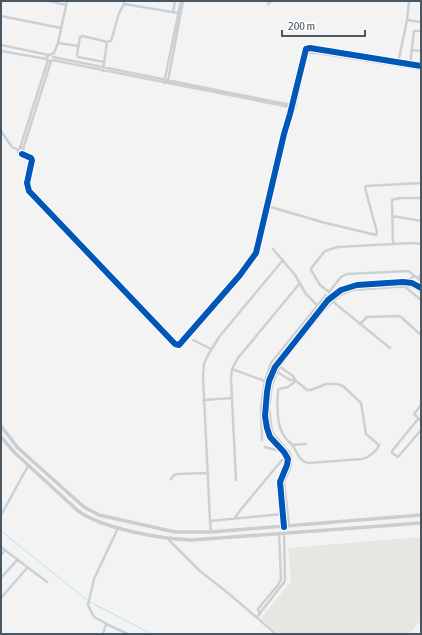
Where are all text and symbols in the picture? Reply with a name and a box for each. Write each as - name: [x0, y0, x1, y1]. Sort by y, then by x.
- scale bar: [282, 12, 365, 38]
- text: 200 m: [288, 19, 315, 33]

